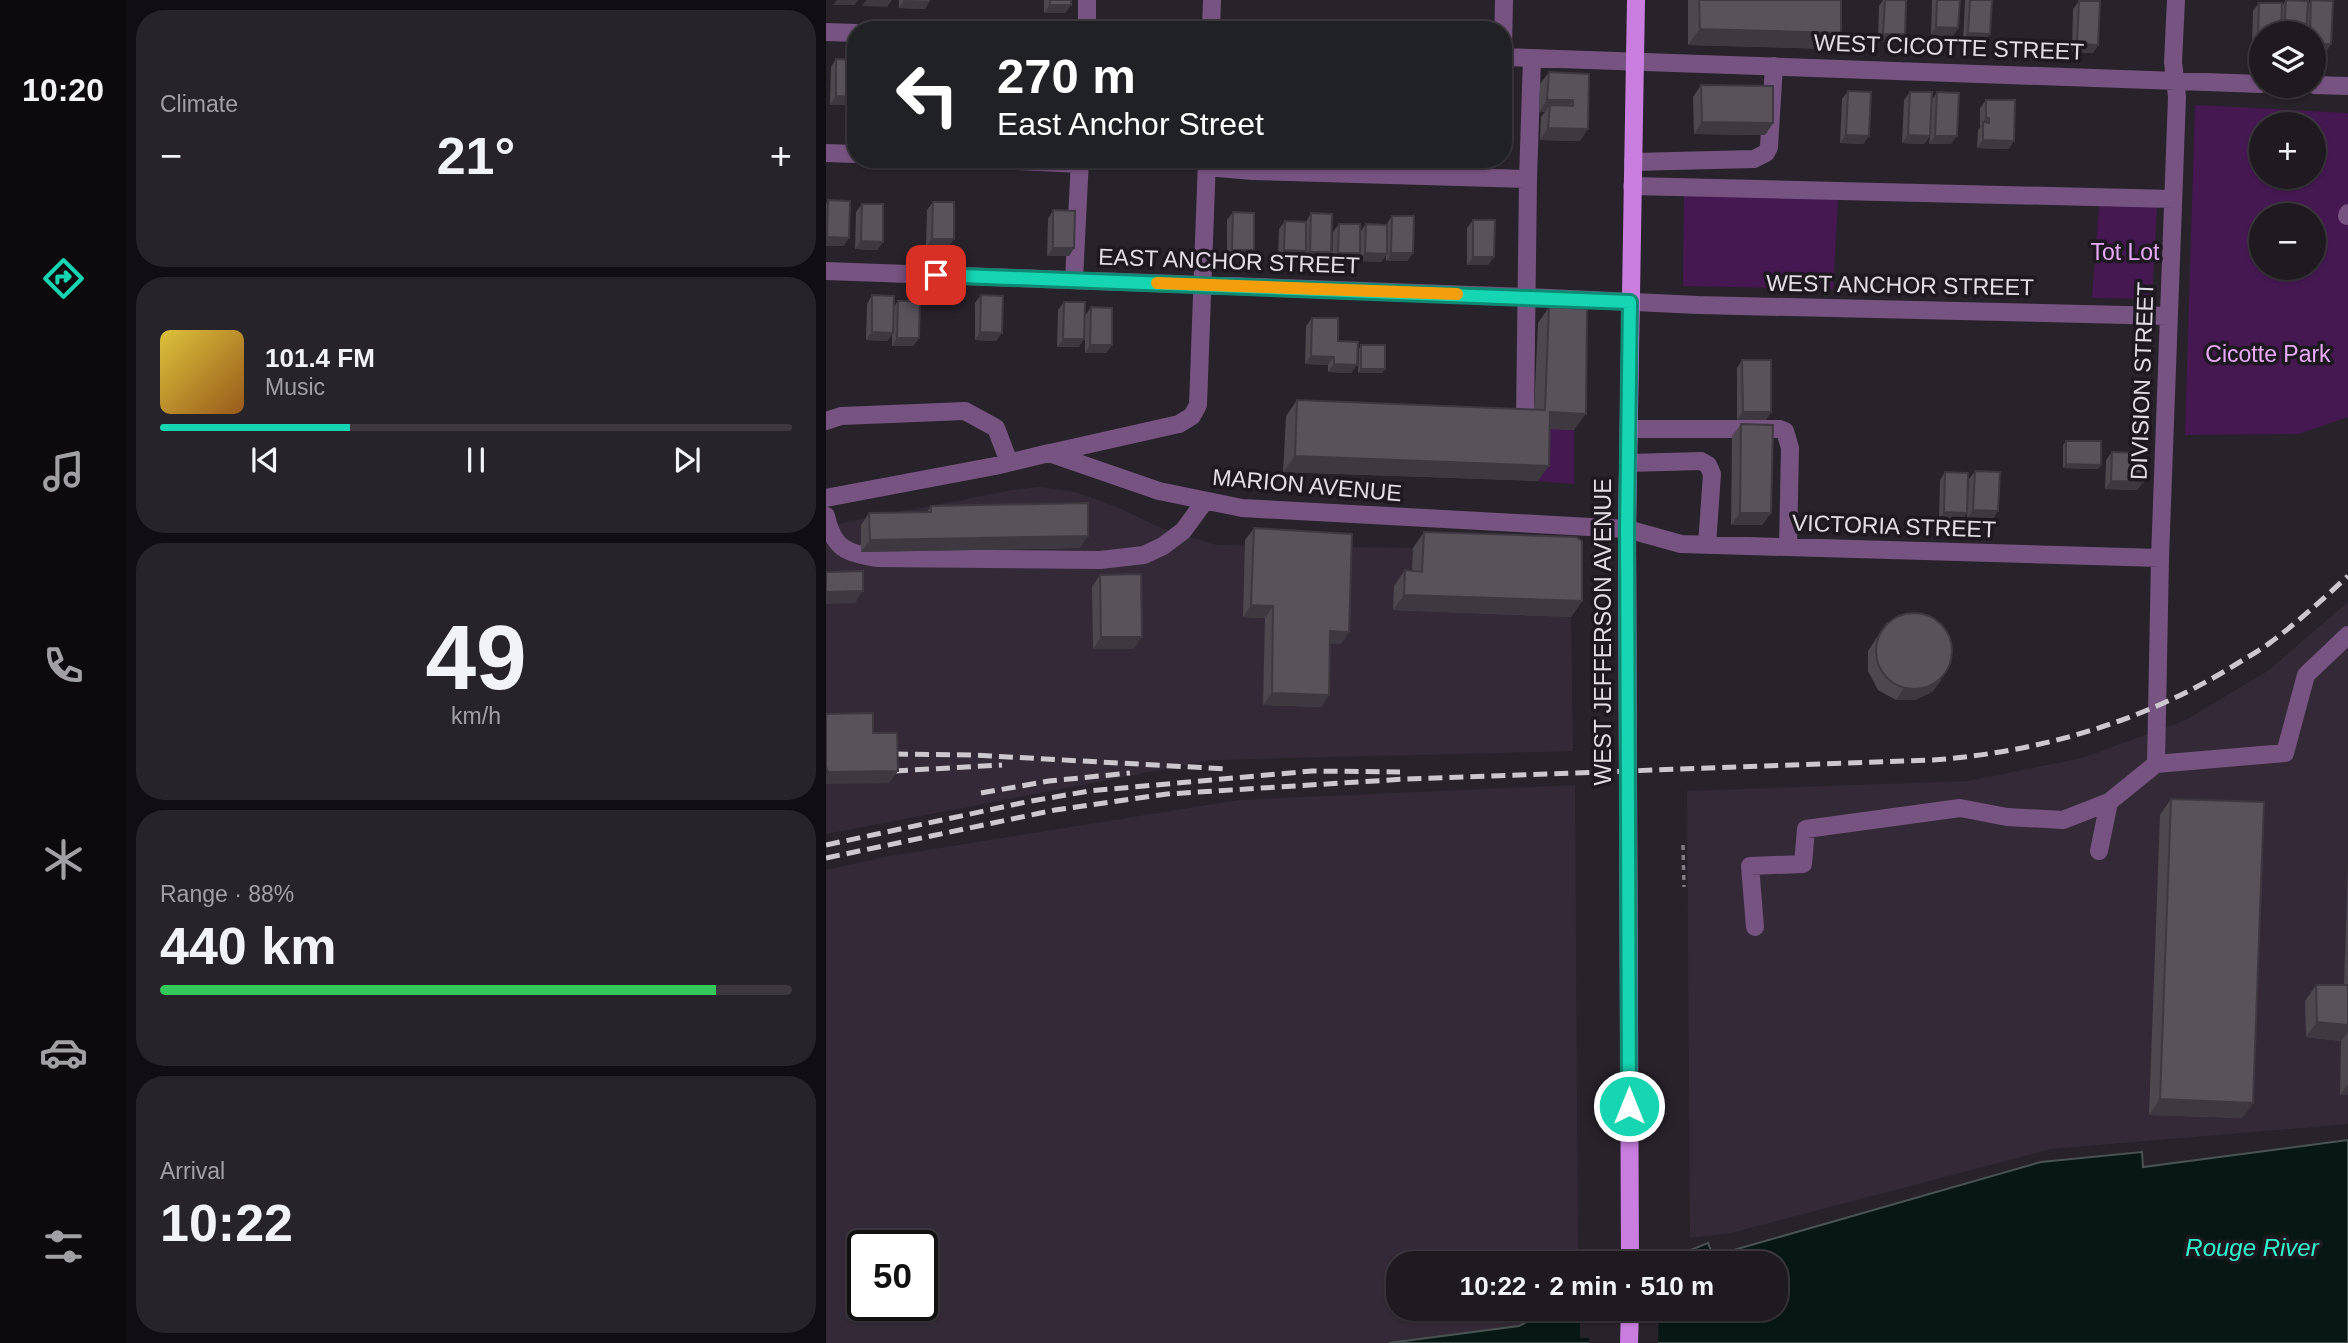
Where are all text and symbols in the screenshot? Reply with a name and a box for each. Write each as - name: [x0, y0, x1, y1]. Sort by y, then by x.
- map controls: [2249, 21, 2326, 280]
- button: layers: [2249, 21, 2326, 98]
- street label: WEST CICOTTE STREET: [1813, 29, 2085, 65]
- icon: left: [882, 49, 973, 140]
- text: 270 m: [997, 49, 1136, 103]
- text: 10:20: [22, 72, 104, 108]
- text: Climate: [160, 91, 238, 117]
- text: East Anchor Street: [997, 106, 1264, 142]
- button: +: [2249, 112, 2326, 189]
- text: 21°: [437, 127, 515, 185]
- text: −: [160, 135, 182, 177]
- text: +: [770, 135, 792, 177]
- button: −: [2249, 203, 2326, 280]
- park label: Tot Lot: [2090, 239, 2160, 265]
- street label: EAST ANCHOR STREET: [1098, 243, 1360, 279]
- pin: [906, 245, 966, 305]
- icon: directions: [39, 254, 88, 303]
- icon: arrive: [917, 256, 955, 294]
- street label: WEST ANCHOR STREET: [1766, 270, 2034, 300]
- street label: DIVISION STREET: [2126, 282, 2158, 480]
- park label: Cicotte Park: [2205, 341, 2331, 367]
- text: 101.4 FM: [265, 343, 375, 373]
- text: Music: [265, 374, 325, 400]
- icon: previous: [246, 441, 284, 479]
- icon: pause: [457, 441, 495, 479]
- icon: next: [668, 441, 706, 479]
- icon: music: [39, 447, 88, 496]
- street label: MARION AVENUE: [1211, 464, 1403, 506]
- street label: WEST JEFFERSON AVENUE: [1590, 478, 1616, 786]
- street label: VICTORIA STREET: [1792, 509, 1996, 543]
- text: 49: [425, 607, 527, 708]
- icon: phone: [39, 641, 88, 690]
- text: km/h: [451, 703, 501, 729]
- icon: climate: [39, 835, 88, 884]
- text: Range · 88%: [160, 881, 294, 907]
- text: 440 km: [160, 917, 336, 975]
- icon: car: [39, 1028, 88, 1077]
- position arrow: [1592, 1069, 1666, 1143]
- text: Arrival: [160, 1158, 225, 1184]
- text: 10:22: [160, 1194, 293, 1252]
- icon: filters: [39, 1222, 88, 1271]
- speed limit sign: 50: [847, 1230, 938, 1321]
- water label: Rouge River: [2185, 1234, 2320, 1261]
- text: 10:22 · 2 min · 510 m: [1460, 1271, 1714, 1301]

